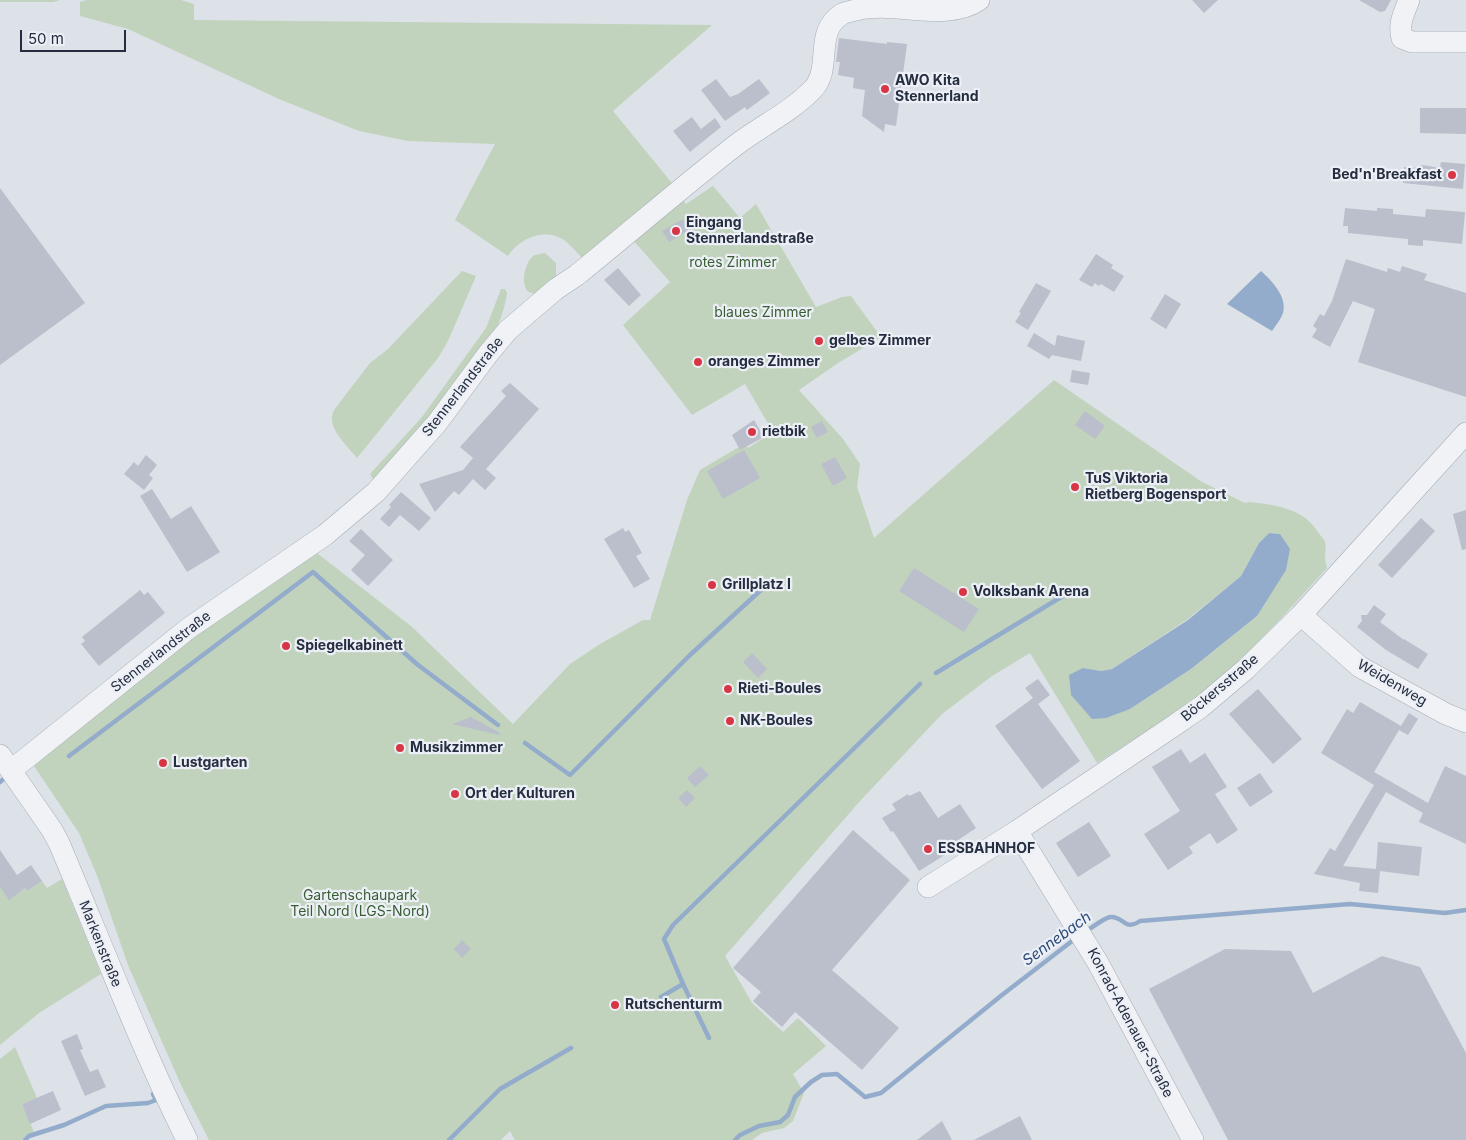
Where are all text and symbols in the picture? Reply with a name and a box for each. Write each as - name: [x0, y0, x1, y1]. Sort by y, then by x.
- scale bar: [22, 20, 129, 52]
- text: 50 m: [28, 29, 64, 48]
- place label: AWO Kita Stennerland: [895, 73, 979, 105]
- marker: AWO Kita Stennerland: [879, 83, 891, 95]
- place label: Bed'n'Breakfast: [1332, 167, 1442, 183]
- marker: Bed'n'Breakfast: [1446, 169, 1458, 181]
- place label: Eingang Stennerlandstraße: [686, 215, 814, 248]
- marker: Eingang Stennerlandstraße: [670, 225, 682, 237]
- park label: rotes Zimmer: [689, 255, 777, 271]
- park label: blaues Zimmer: [714, 305, 812, 321]
- place label: gelbes Zimmer: [829, 333, 931, 349]
- street label: Stennerlandstraße: [419, 334, 507, 440]
- marker: gelbes Zimmer: [813, 335, 825, 347]
- place label: oranges Zimmer: [708, 354, 820, 370]
- marker: oranges Zimmer: [692, 356, 704, 368]
- place label: rietbik: [762, 424, 806, 440]
- marker: rietbik: [746, 426, 758, 438]
- place label: TuS Viktoria Rietberg Bogensport: [1085, 471, 1226, 504]
- marker: TuS Viktoria Rietberg Bogensport: [1069, 481, 1081, 493]
- place label: Grillplatz I: [722, 577, 791, 593]
- marker: Grillplatz I: [706, 579, 718, 591]
- place label: Volksbank Arena: [973, 584, 1089, 600]
- marker: Volksbank Arena: [957, 586, 969, 598]
- street label: Stennerlandstraße: [108, 608, 214, 696]
- place label: Spiegelkabinett: [296, 638, 403, 654]
- marker: Spiegelkabinett: [280, 640, 292, 652]
- street label: Böckersstraße: [1178, 651, 1262, 725]
- street label: Weidenweg: [1354, 656, 1430, 710]
- place label: Rieti-Boules: [738, 681, 821, 697]
- marker: Rieti-Boules: [722, 683, 734, 695]
- place label: NK-Boules: [740, 713, 813, 729]
- marker: NK-Boules: [724, 715, 736, 727]
- place label: Musikzimmer: [410, 740, 503, 756]
- marker: Musikzimmer: [394, 742, 406, 754]
- place label: Lustgarten: [173, 755, 247, 771]
- marker: Lustgarten: [157, 757, 169, 769]
- place label: Ort der Kulturen: [465, 786, 575, 802]
- marker: Ort der Kulturen: [449, 788, 461, 800]
- place label: ESSBAHNHOF: [938, 841, 1035, 857]
- marker: ESSBAHNHOF: [922, 843, 934, 855]
- park label: Gartenschaupark Teil Nord (LGS-Nord): [290, 888, 430, 920]
- street label: Markenstraße: [75, 898, 125, 990]
- water label: Sennebach: [1019, 908, 1095, 970]
- street label: Konrad-Adenauer-Straße: [1083, 945, 1177, 1101]
- place label: Rutschenturm: [625, 997, 722, 1013]
- marker: Rutschenturm: [609, 999, 621, 1011]

